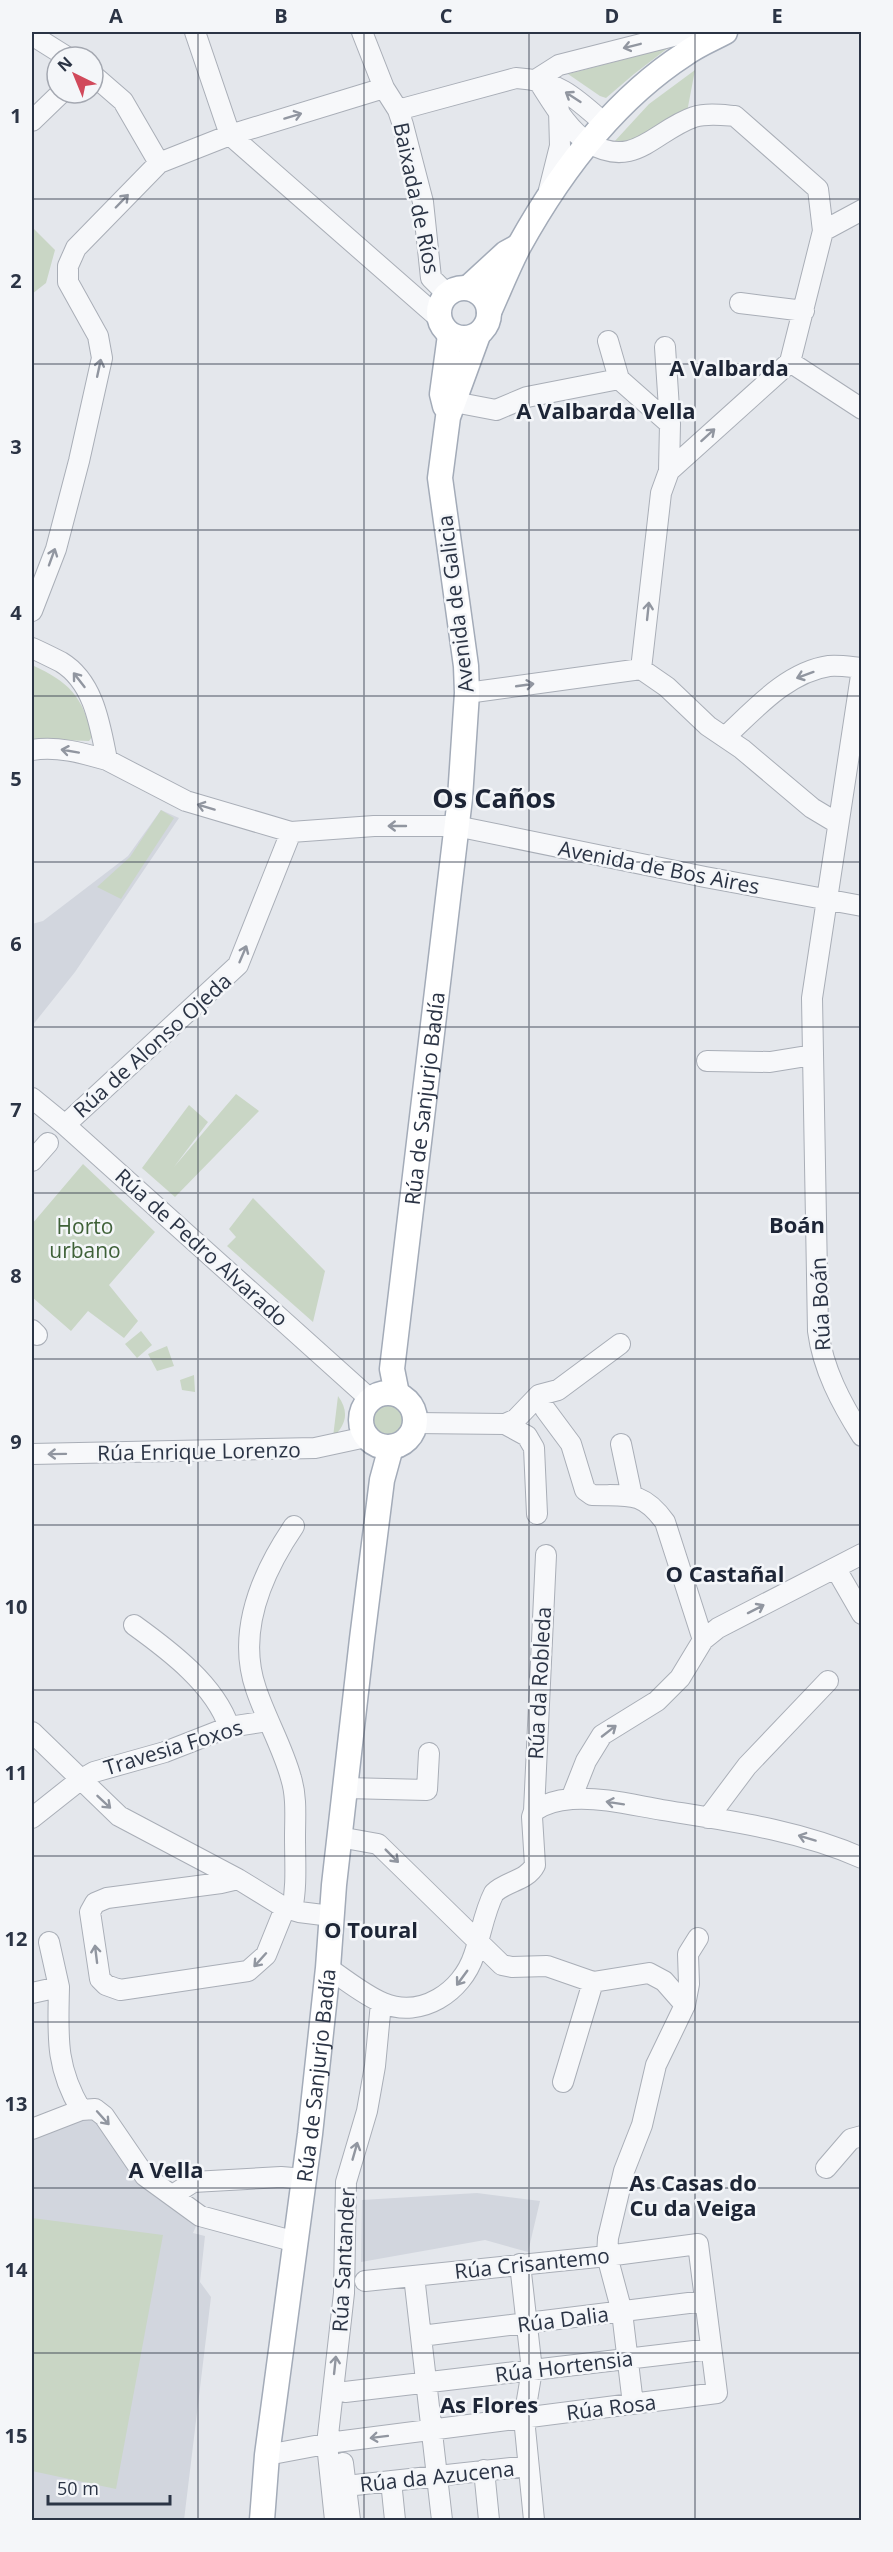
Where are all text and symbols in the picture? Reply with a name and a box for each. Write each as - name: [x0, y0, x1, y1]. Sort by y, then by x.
- text: A: [109, 2, 123, 29]
- text: B: [274, 2, 288, 29]
- text: C: [440, 2, 453, 29]
- text: D: [605, 2, 619, 29]
- text: E: [771, 2, 783, 29]
- one-way arrow: [623, 40, 642, 52]
- north arrow: [45, 45, 105, 105]
- text: N: [53, 52, 77, 77]
- one-way arrow: [565, 90, 582, 102]
- text: 1: [10, 102, 22, 129]
- one-way arrow: [283, 110, 302, 121]
- street label: Baixada de Ríos: [387, 120, 447, 276]
- one-way arrow: [115, 194, 129, 209]
- text: 2: [10, 267, 22, 294]
- district label: A Valbarda: [669, 352, 789, 382]
- one-way arrow: [94, 358, 105, 378]
- district label: A Valbarda Vella: [516, 395, 696, 425]
- one-way arrow: [700, 428, 715, 442]
- text: 3: [10, 433, 22, 460]
- street label: Avenida de Galicia: [430, 514, 480, 694]
- one-way arrow: [48, 548, 59, 567]
- text: 4: [10, 599, 22, 626]
- one-way arrow: [642, 601, 653, 621]
- one-way arrow: [796, 670, 814, 681]
- one-way arrow: [73, 673, 86, 689]
- one-way arrow: [515, 679, 535, 690]
- one-way arrow: [61, 745, 80, 756]
- text: 5: [10, 765, 22, 792]
- district label: Os Caños: [432, 779, 556, 816]
- one-way arrow: [197, 801, 216, 812]
- one-way arrow: [388, 820, 408, 832]
- street label: Avenida de Bos Aires: [556, 834, 762, 900]
- text: 6: [10, 930, 22, 957]
- one-way arrow: [238, 945, 249, 964]
- street label: Rúa de Alonso Ojeda: [67, 967, 237, 1123]
- street label: Rúa de Sanjurjo Badía: [398, 990, 451, 1207]
- text: 7: [10, 1096, 22, 1123]
- street label: Rúa de Pedro Alvarado: [110, 1162, 294, 1332]
- district label: Boán: [769, 1209, 825, 1239]
- park label: Horto urbano: [49, 1212, 121, 1264]
- street label: Rúa Boán: [804, 1256, 836, 1352]
- text: 8: [10, 1262, 22, 1289]
- text: 9: [10, 1428, 22, 1455]
- street label: Rúa Enrique Lorenzo: [97, 1435, 301, 1467]
- one-way arrow: [47, 1448, 67, 1459]
- district label: O Castañal: [666, 1558, 784, 1588]
- text: 10: [5, 1593, 27, 1620]
- one-way arrow: [747, 1603, 764, 1615]
- street label: Rúa da Robleda: [521, 1606, 557, 1760]
- street label: Travesia Foxos: [100, 1713, 246, 1781]
- one-way arrow: [601, 1724, 617, 1737]
- text: 11: [5, 1759, 27, 1786]
- one-way arrow: [96, 1794, 111, 1809]
- one-way arrow: [606, 1797, 625, 1808]
- one-way arrow: [798, 1832, 817, 1843]
- one-way arrow: [384, 1849, 399, 1864]
- district label: O Toural: [324, 1914, 418, 1944]
- text: 12: [5, 1925, 27, 1952]
- one-way arrow: [90, 1945, 101, 1965]
- one-way arrow: [253, 1952, 267, 1967]
- street label: Rúa de Sanjurjo Badía: [290, 1967, 342, 2184]
- one-way arrow: [455, 1969, 468, 1985]
- text: 13: [5, 2090, 27, 2117]
- one-way arrow: [96, 2110, 110, 2125]
- one-way arrow: [350, 2142, 361, 2161]
- district label: A Vella: [129, 2154, 203, 2184]
- district label: As Casas do Cu da Veiga: [629, 2167, 757, 2222]
- street label: Rúa Santander: [325, 2187, 361, 2333]
- street label: Rúa Crisantemo: [453, 2241, 611, 2285]
- text: 14: [5, 2256, 28, 2283]
- street label: Rúa Dalia: [516, 2299, 610, 2339]
- street label: Rúa Hortensia: [493, 2344, 635, 2388]
- one-way arrow: [330, 2356, 341, 2376]
- street label: Rúa Rosa: [565, 2388, 657, 2426]
- district label: As Flores: [440, 2389, 538, 2419]
- text: 15: [5, 2422, 27, 2449]
- one-way arrow: [370, 2432, 390, 2443]
- street label: Rúa da Azucena: [358, 2454, 516, 2498]
- scale bar: [48, 2468, 170, 2506]
- text: 50 m: [57, 2476, 99, 2500]

